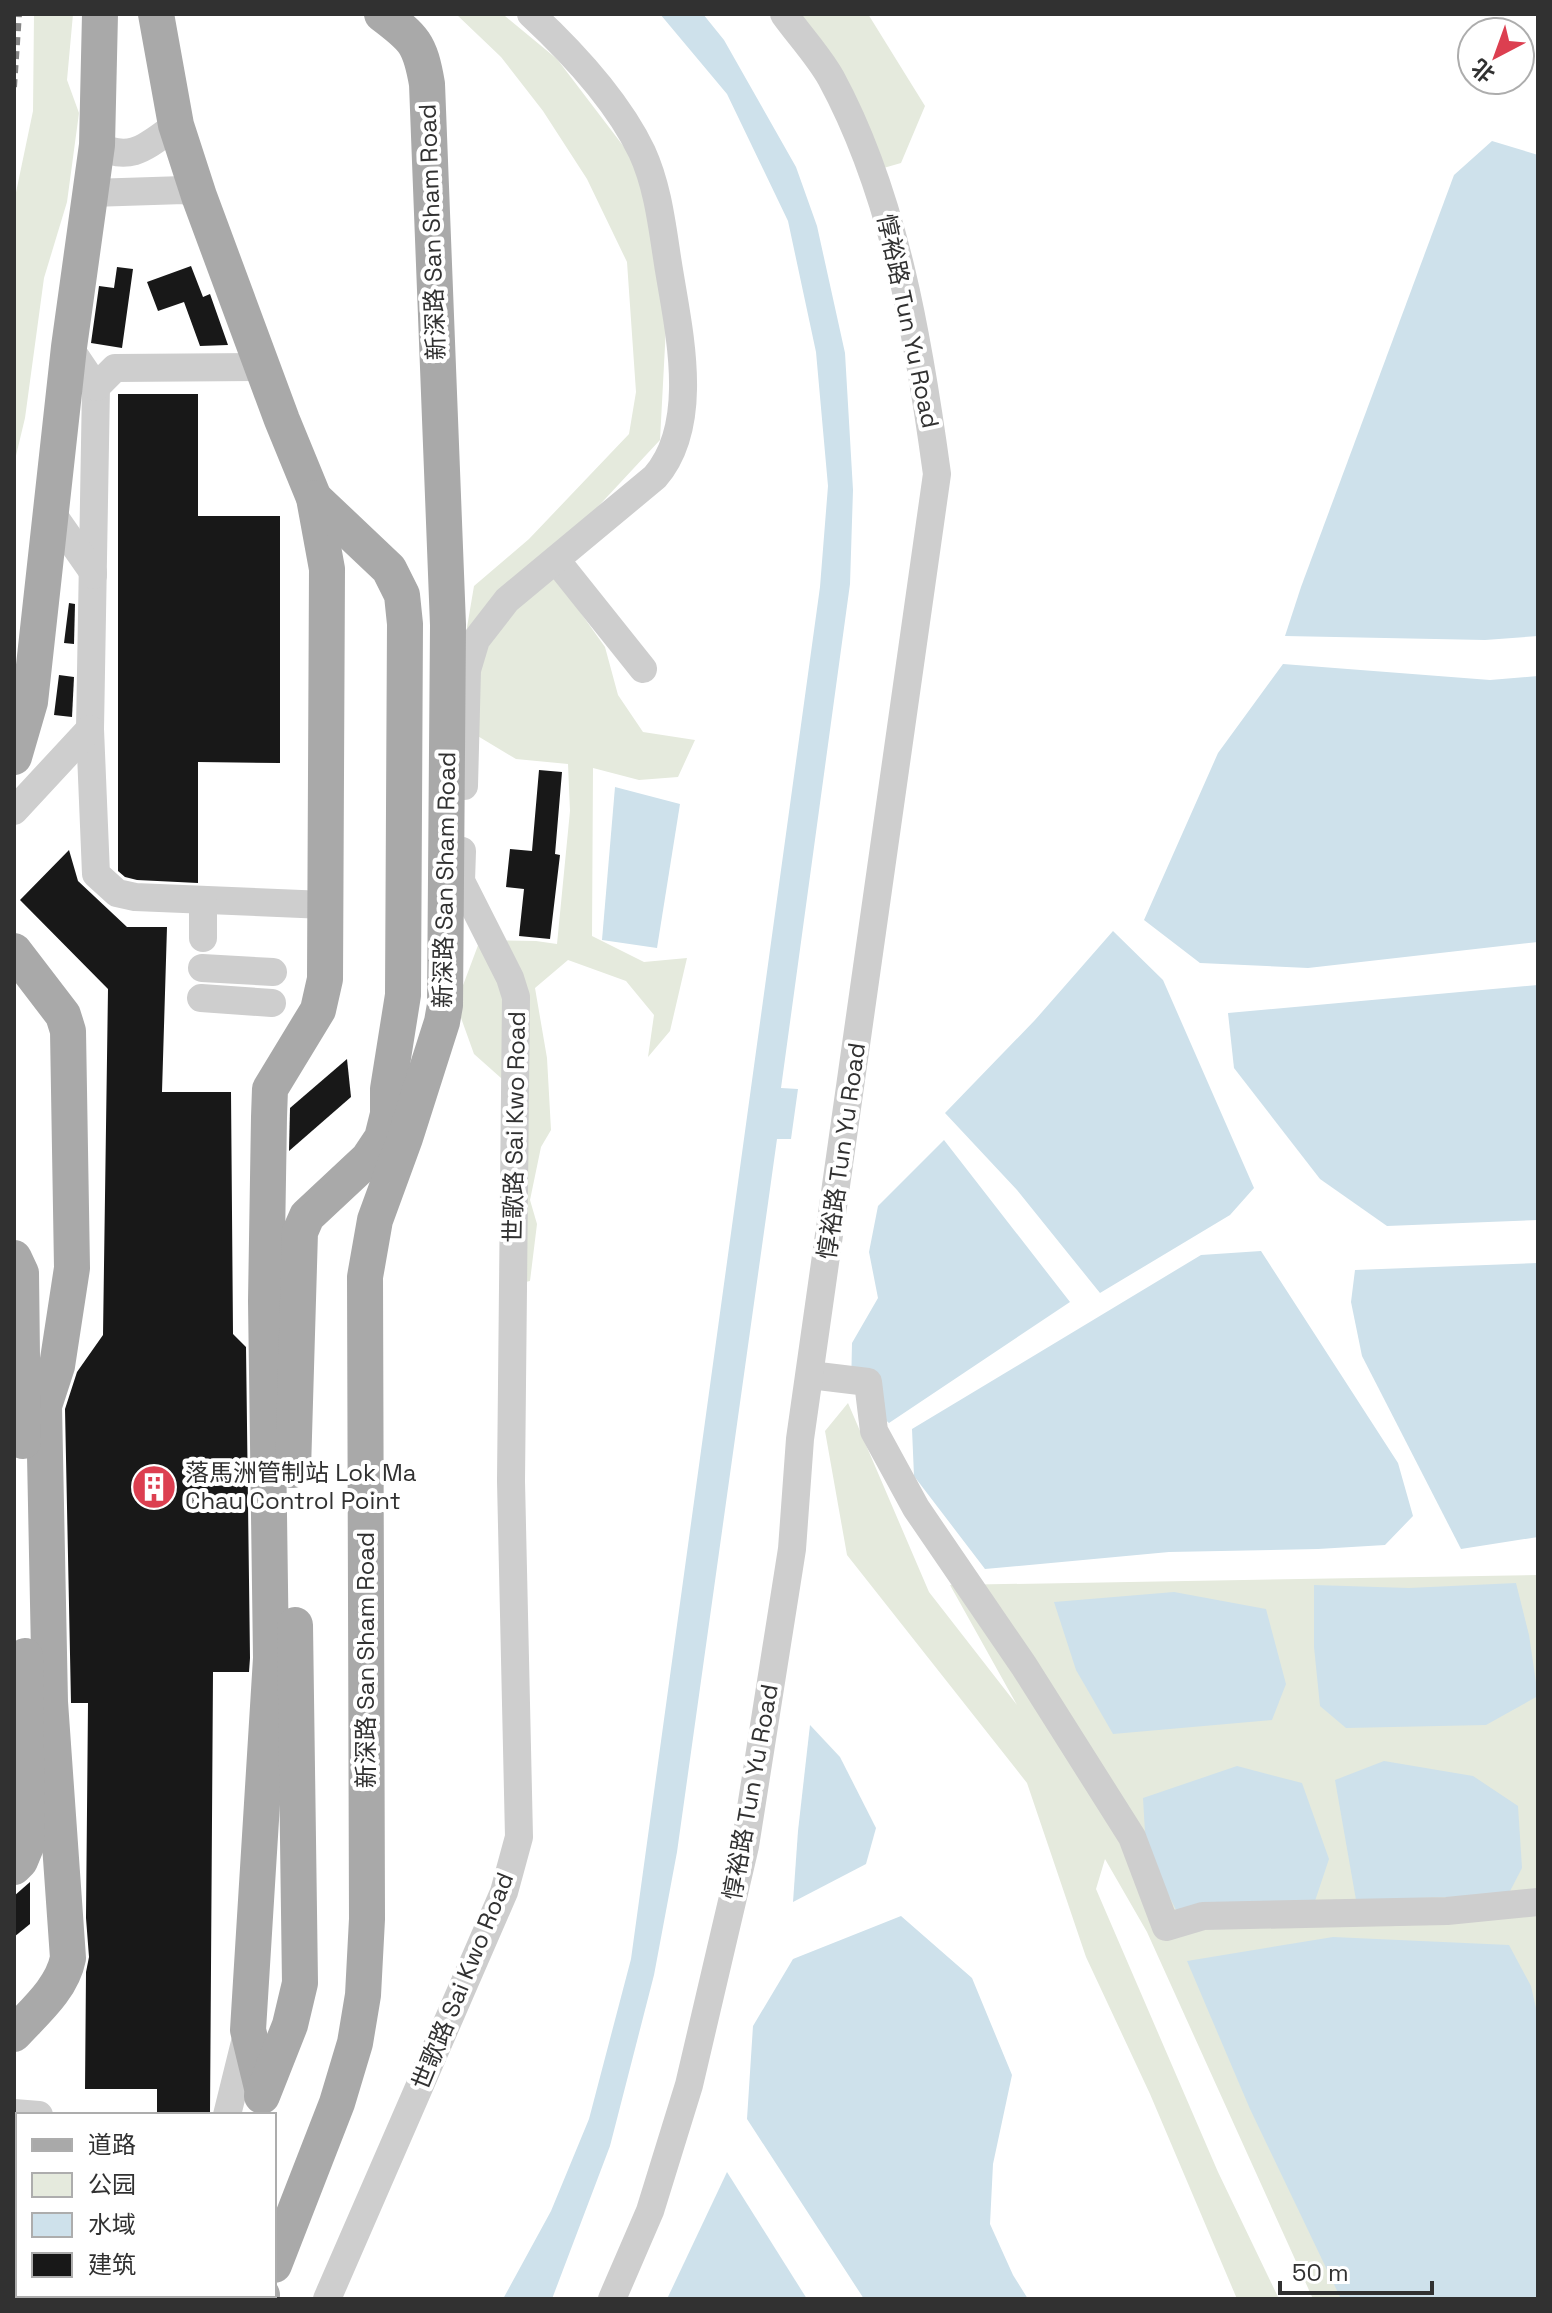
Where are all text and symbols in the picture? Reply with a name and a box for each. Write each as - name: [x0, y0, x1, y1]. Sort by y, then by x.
- north arrow: [1456, 16, 1536, 96]
- text: 北: [1465, 53, 1500, 89]
- street label: 新深路 San Sham Road: [412, 103, 451, 361]
- street label: 惇裕路 Tun Yu Road: [871, 211, 946, 431]
- street label: 新深路 San Sham Road: [427, 751, 462, 1008]
- street label: 世歌路 Sai Kwo Road: [497, 1011, 532, 1243]
- street label: 惇裕路 Tun Yu Road: [811, 1041, 872, 1261]
- place label: 落馬洲管制站 Lok Ma Chau Control Point: [185, 1457, 417, 1516]
- building icon: 落馬洲管制站 Lok Ma Chau Control Point: [130, 1463, 178, 1511]
- street label: 新深路 San Sham Road: [350, 1532, 381, 1788]
- street label: 惇裕路 Tun Yu Road: [716, 1682, 785, 1902]
- street label: 世歌路 Sai Kwo Road: [405, 1868, 520, 2094]
- legend: [16, 2113, 276, 2297]
- text: 道路: [88, 2129, 136, 2160]
- text: 公园: [88, 2169, 136, 2200]
- text: 水域: [88, 2209, 136, 2240]
- scale bar: [1280, 2245, 1432, 2295]
- text: 建筑: [88, 2249, 136, 2280]
- text: 50 m: [1292, 2257, 1349, 2288]

